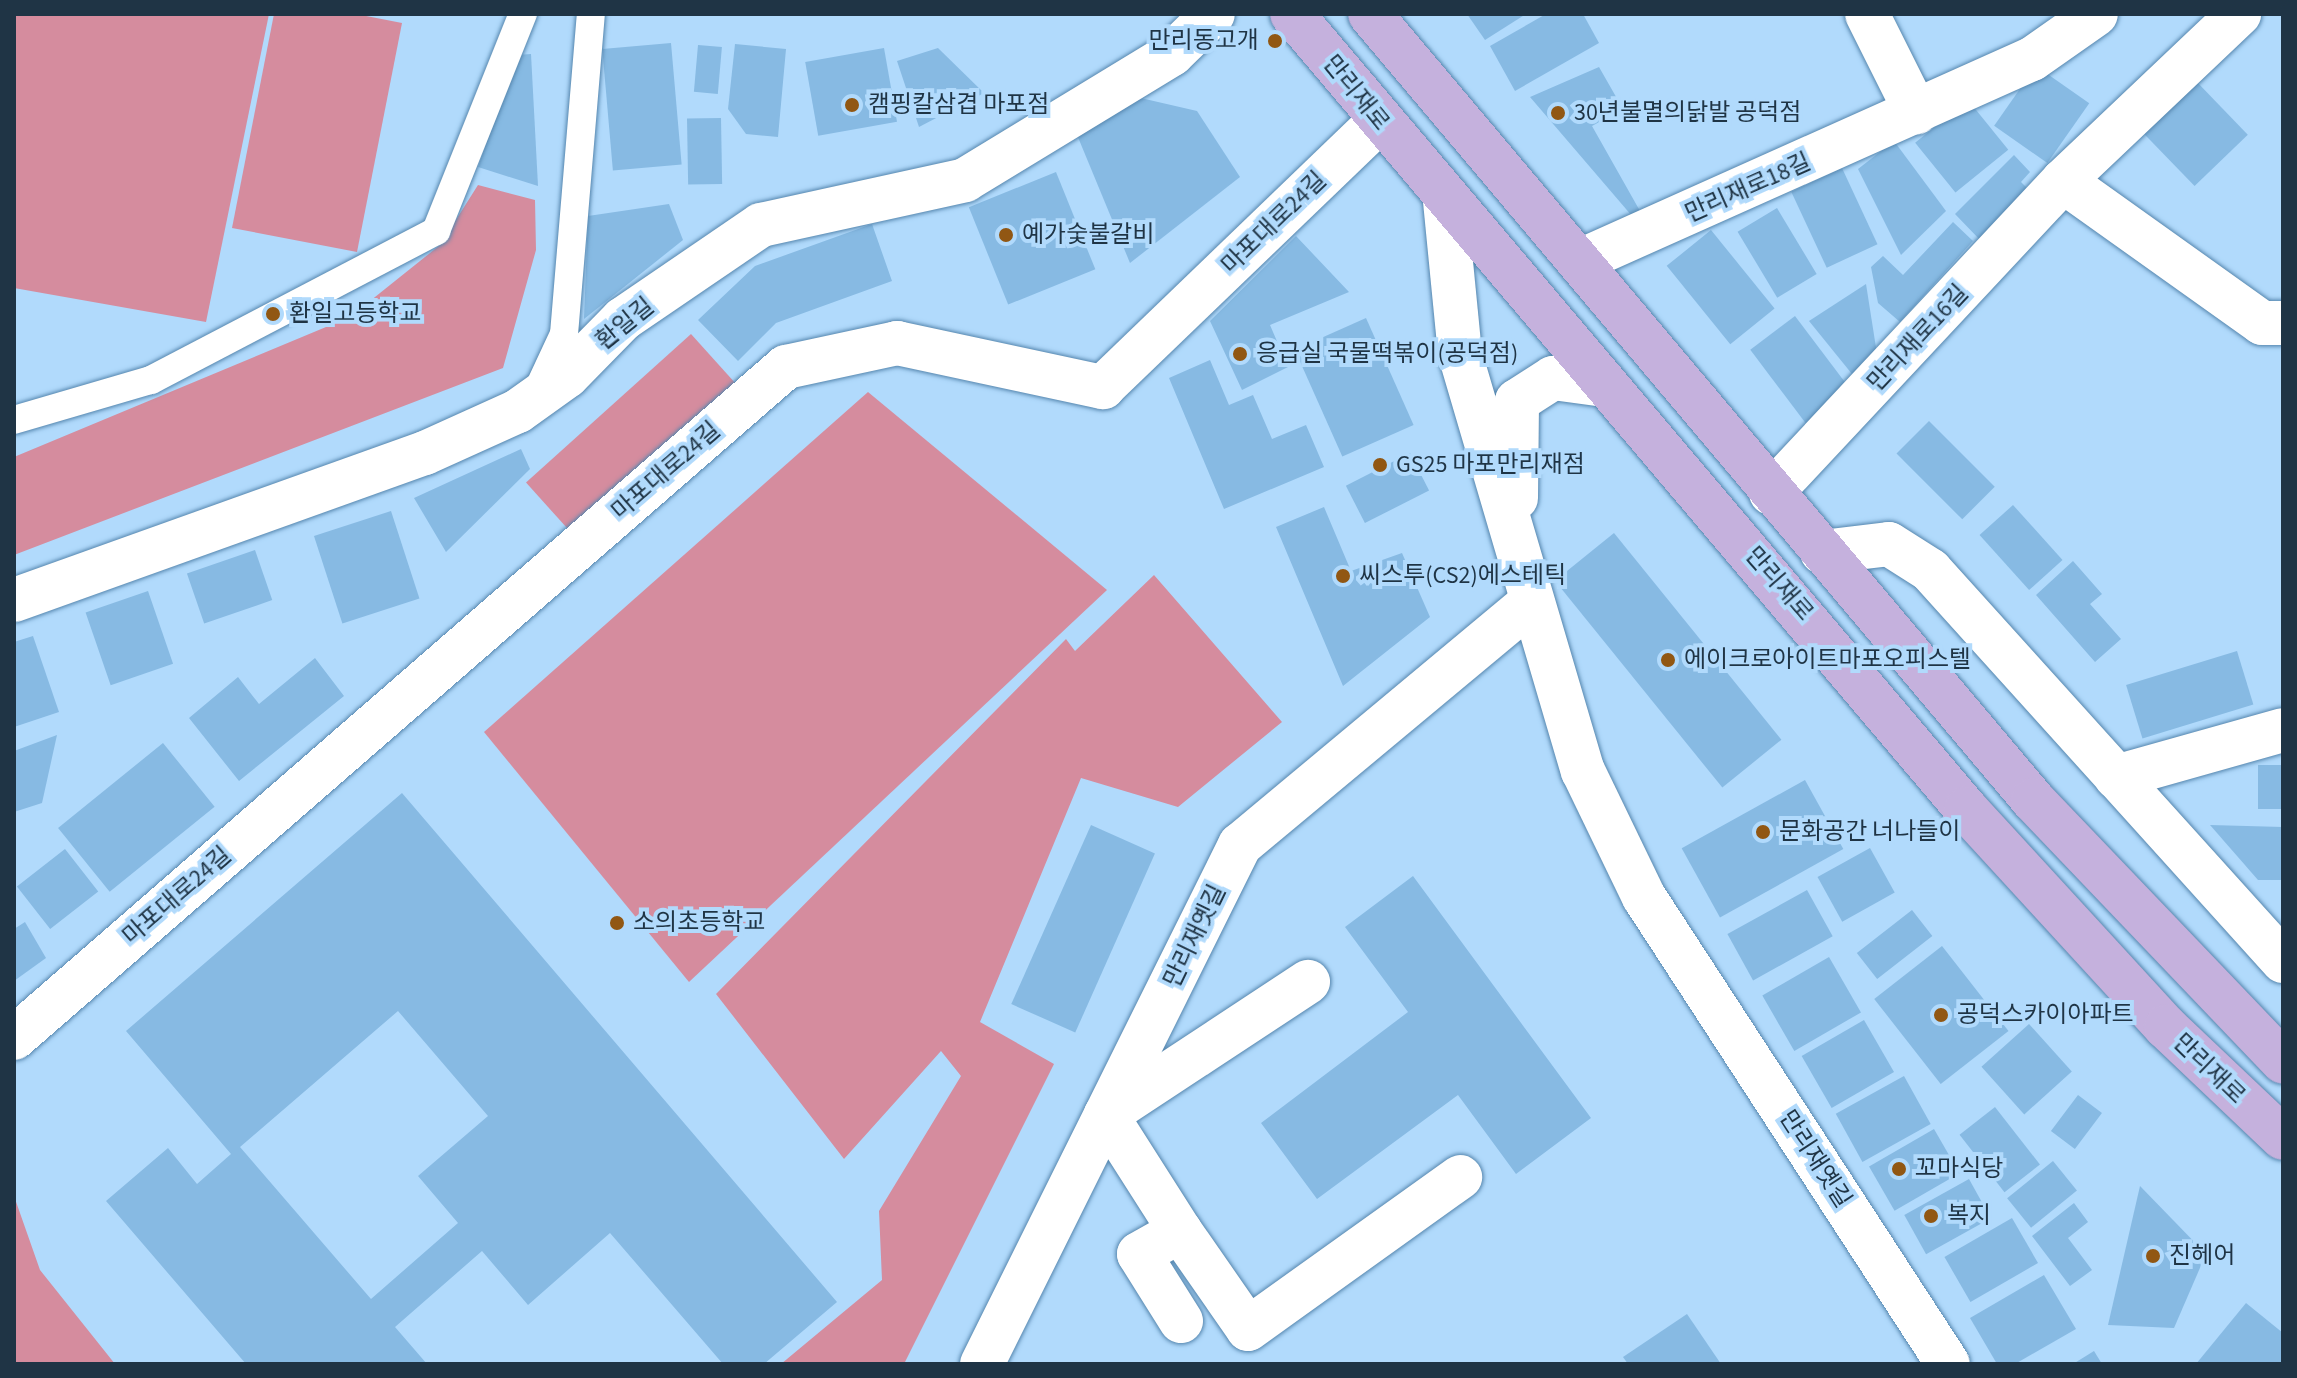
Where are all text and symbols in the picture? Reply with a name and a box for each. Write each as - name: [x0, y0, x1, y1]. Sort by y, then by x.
- place label: 만리동고개: [1149, 27, 1259, 55]
- marker: 만리동고개: [1266, 32, 1284, 50]
- street label: 만리재로: [1317, 50, 1395, 136]
- place label: 캠핑칼삼겹 마포점: [868, 91, 1049, 119]
- marker: 캠핑칼삼겹 마포점: [843, 96, 861, 114]
- place label: 30년불멸의닭발 공덕점: [1574, 99, 1801, 127]
- marker: 30년불멸의닭발 공덕점: [1549, 104, 1567, 122]
- street label: 만리재로18길: [1681, 148, 1815, 228]
- street label: 마포대로24길: [1216, 166, 1332, 280]
- place label: 예가숯불갈비: [1022, 221, 1154, 249]
- marker: 예가숯불갈비: [997, 226, 1015, 244]
- street label: 만리재로16길: [1862, 279, 1974, 397]
- street label: 환일길: [590, 292, 660, 356]
- place label: 환일고등학교: [289, 300, 421, 328]
- marker: 환일고등학교: [264, 305, 282, 323]
- place label: 응급실 국물떡볶이(공덕점): [1256, 340, 1518, 368]
- marker: 응급실 국물떡볶이(공덕점): [1231, 345, 1249, 363]
- street label: 마포대로24길: [606, 416, 726, 526]
- place label: GS25 마포만리재점: [1396, 451, 1585, 479]
- marker: GS25 마포만리재점: [1371, 456, 1389, 474]
- street label: 만리재로: [1739, 541, 1819, 627]
- place label: 씨스투(CS2)에스테틱: [1359, 562, 1566, 590]
- marker: 씨스투(CS2)에스테틱: [1334, 567, 1352, 585]
- place label: 에이크로아이트마포오피스텔: [1684, 646, 1971, 674]
- marker: 에이크로아이트마포오피스텔: [1659, 651, 1677, 669]
- place label: 문화공간 너나들이: [1779, 818, 1960, 846]
- marker: 문화공간 너나들이: [1754, 823, 1772, 841]
- street label: 마포대로24길: [117, 841, 237, 951]
- street label: 만리재옛길: [1158, 880, 1232, 992]
- place label: 소의초등학교: [633, 909, 765, 937]
- marker: 소의초등학교: [608, 914, 626, 932]
- place label: 공덕스카이아파트: [1957, 1001, 2134, 1029]
- marker: 공덕스카이아파트: [1932, 1006, 1950, 1024]
- street label: 만리재로: [2167, 1028, 2251, 1110]
- street label: 만리재옛길: [1773, 1105, 1857, 1213]
- place label: 꼬마식당: [1915, 1155, 2003, 1183]
- marker: 꼬마식당: [1890, 1160, 1908, 1178]
- place label: 복지: [1947, 1202, 1991, 1230]
- marker: 복지: [1922, 1207, 1940, 1225]
- place label: 진헤어: [2169, 1242, 2235, 1270]
- marker: 진헤어: [2144, 1247, 2162, 1265]

